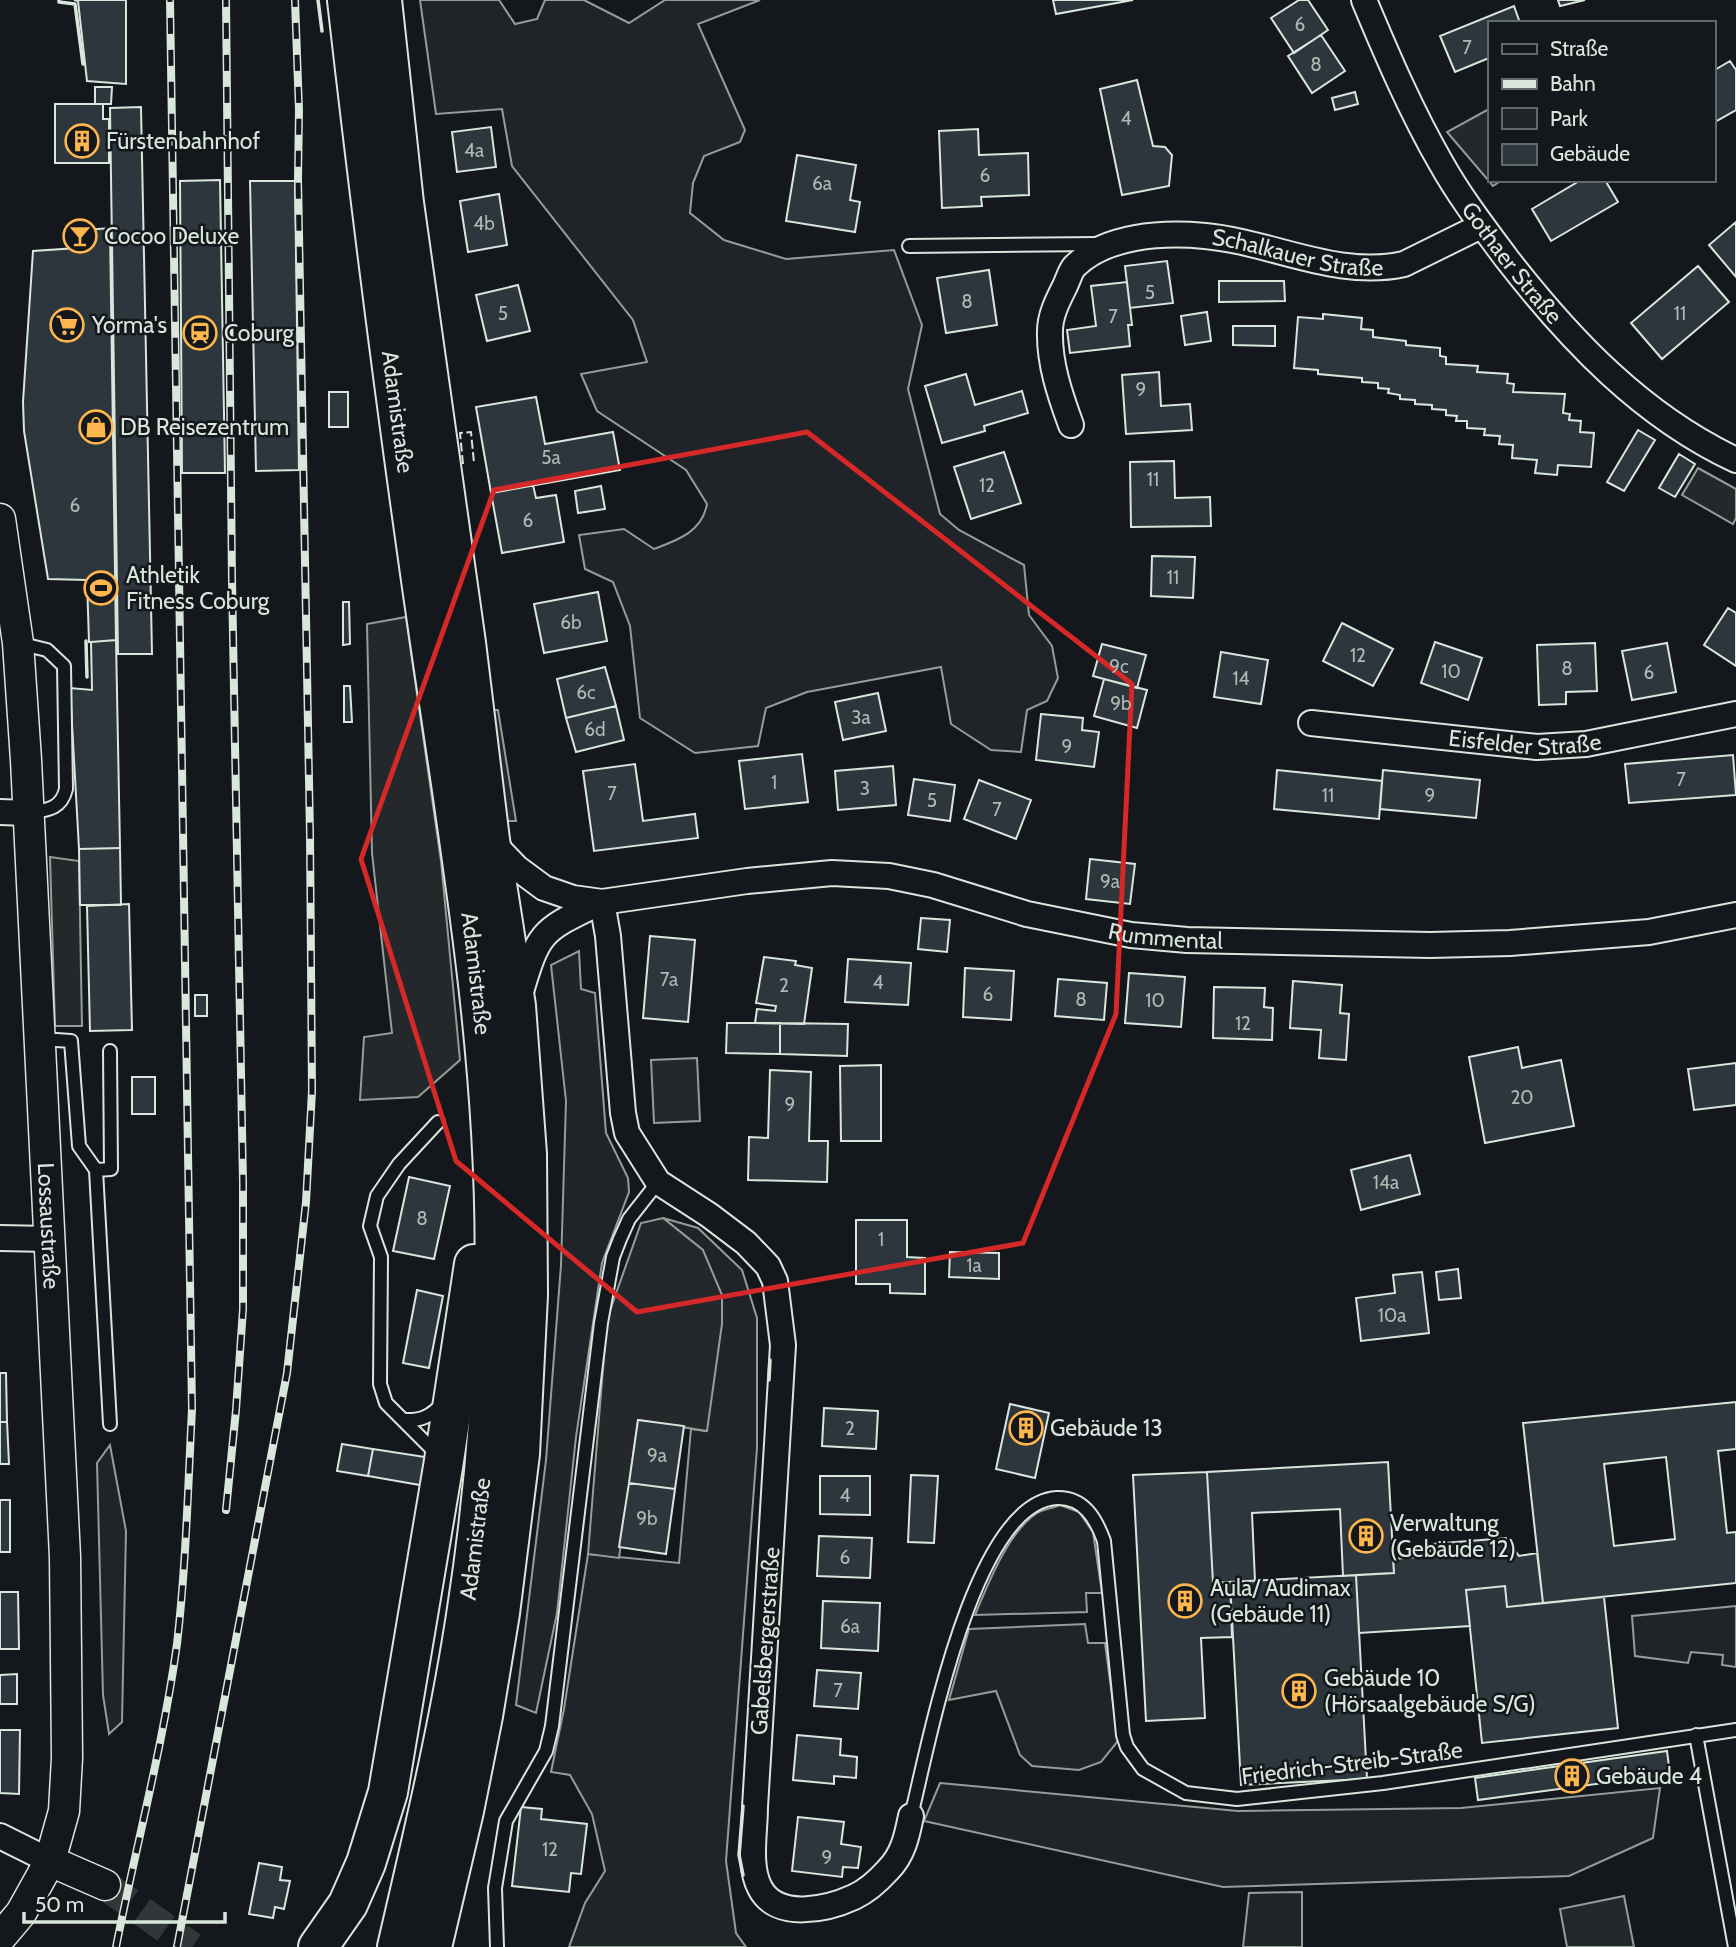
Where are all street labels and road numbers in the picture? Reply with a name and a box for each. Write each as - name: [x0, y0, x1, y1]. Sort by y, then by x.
- street label: Gothaer Straße: [1456, 196, 1569, 330]
- street label: Schalkauer Straße: [1210, 223, 1384, 282]
- street label: Adamistraße: [376, 349, 420, 475]
- street label: Eisfelder Straße: [1447, 724, 1604, 761]
- street label: Adamistraße: [455, 910, 497, 1036]
- street label: Rummental: [1106, 917, 1224, 955]
- street label: Lossaustraße: [32, 1162, 66, 1290]
- street label: Adamistraße: [454, 1476, 496, 1602]
- street label: Gabelsbergerstraße: [744, 1546, 786, 1736]
- street label: Friedrich-Streib-Straße: [1240, 1736, 1464, 1790]

